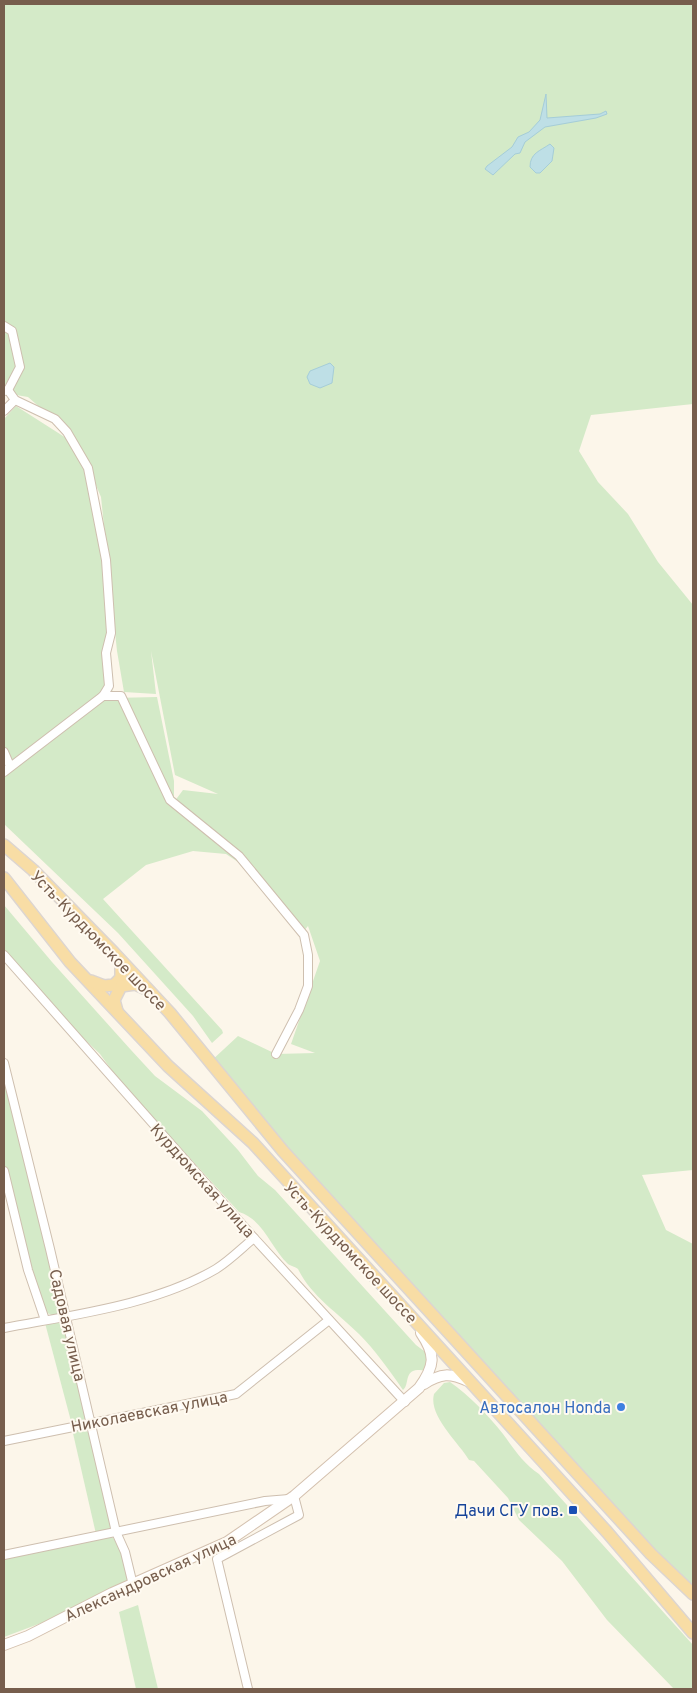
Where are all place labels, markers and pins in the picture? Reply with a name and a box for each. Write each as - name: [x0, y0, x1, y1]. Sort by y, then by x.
- place label: Автосалон Honda: [479, 1399, 611, 1419]
- marker: Автосалон Honda: [615, 1401, 627, 1413]
- place label: Дачи СГУ пов.: [454, 1502, 563, 1522]
- marker: Дачи СГУ пов.: [567, 1504, 579, 1516]

